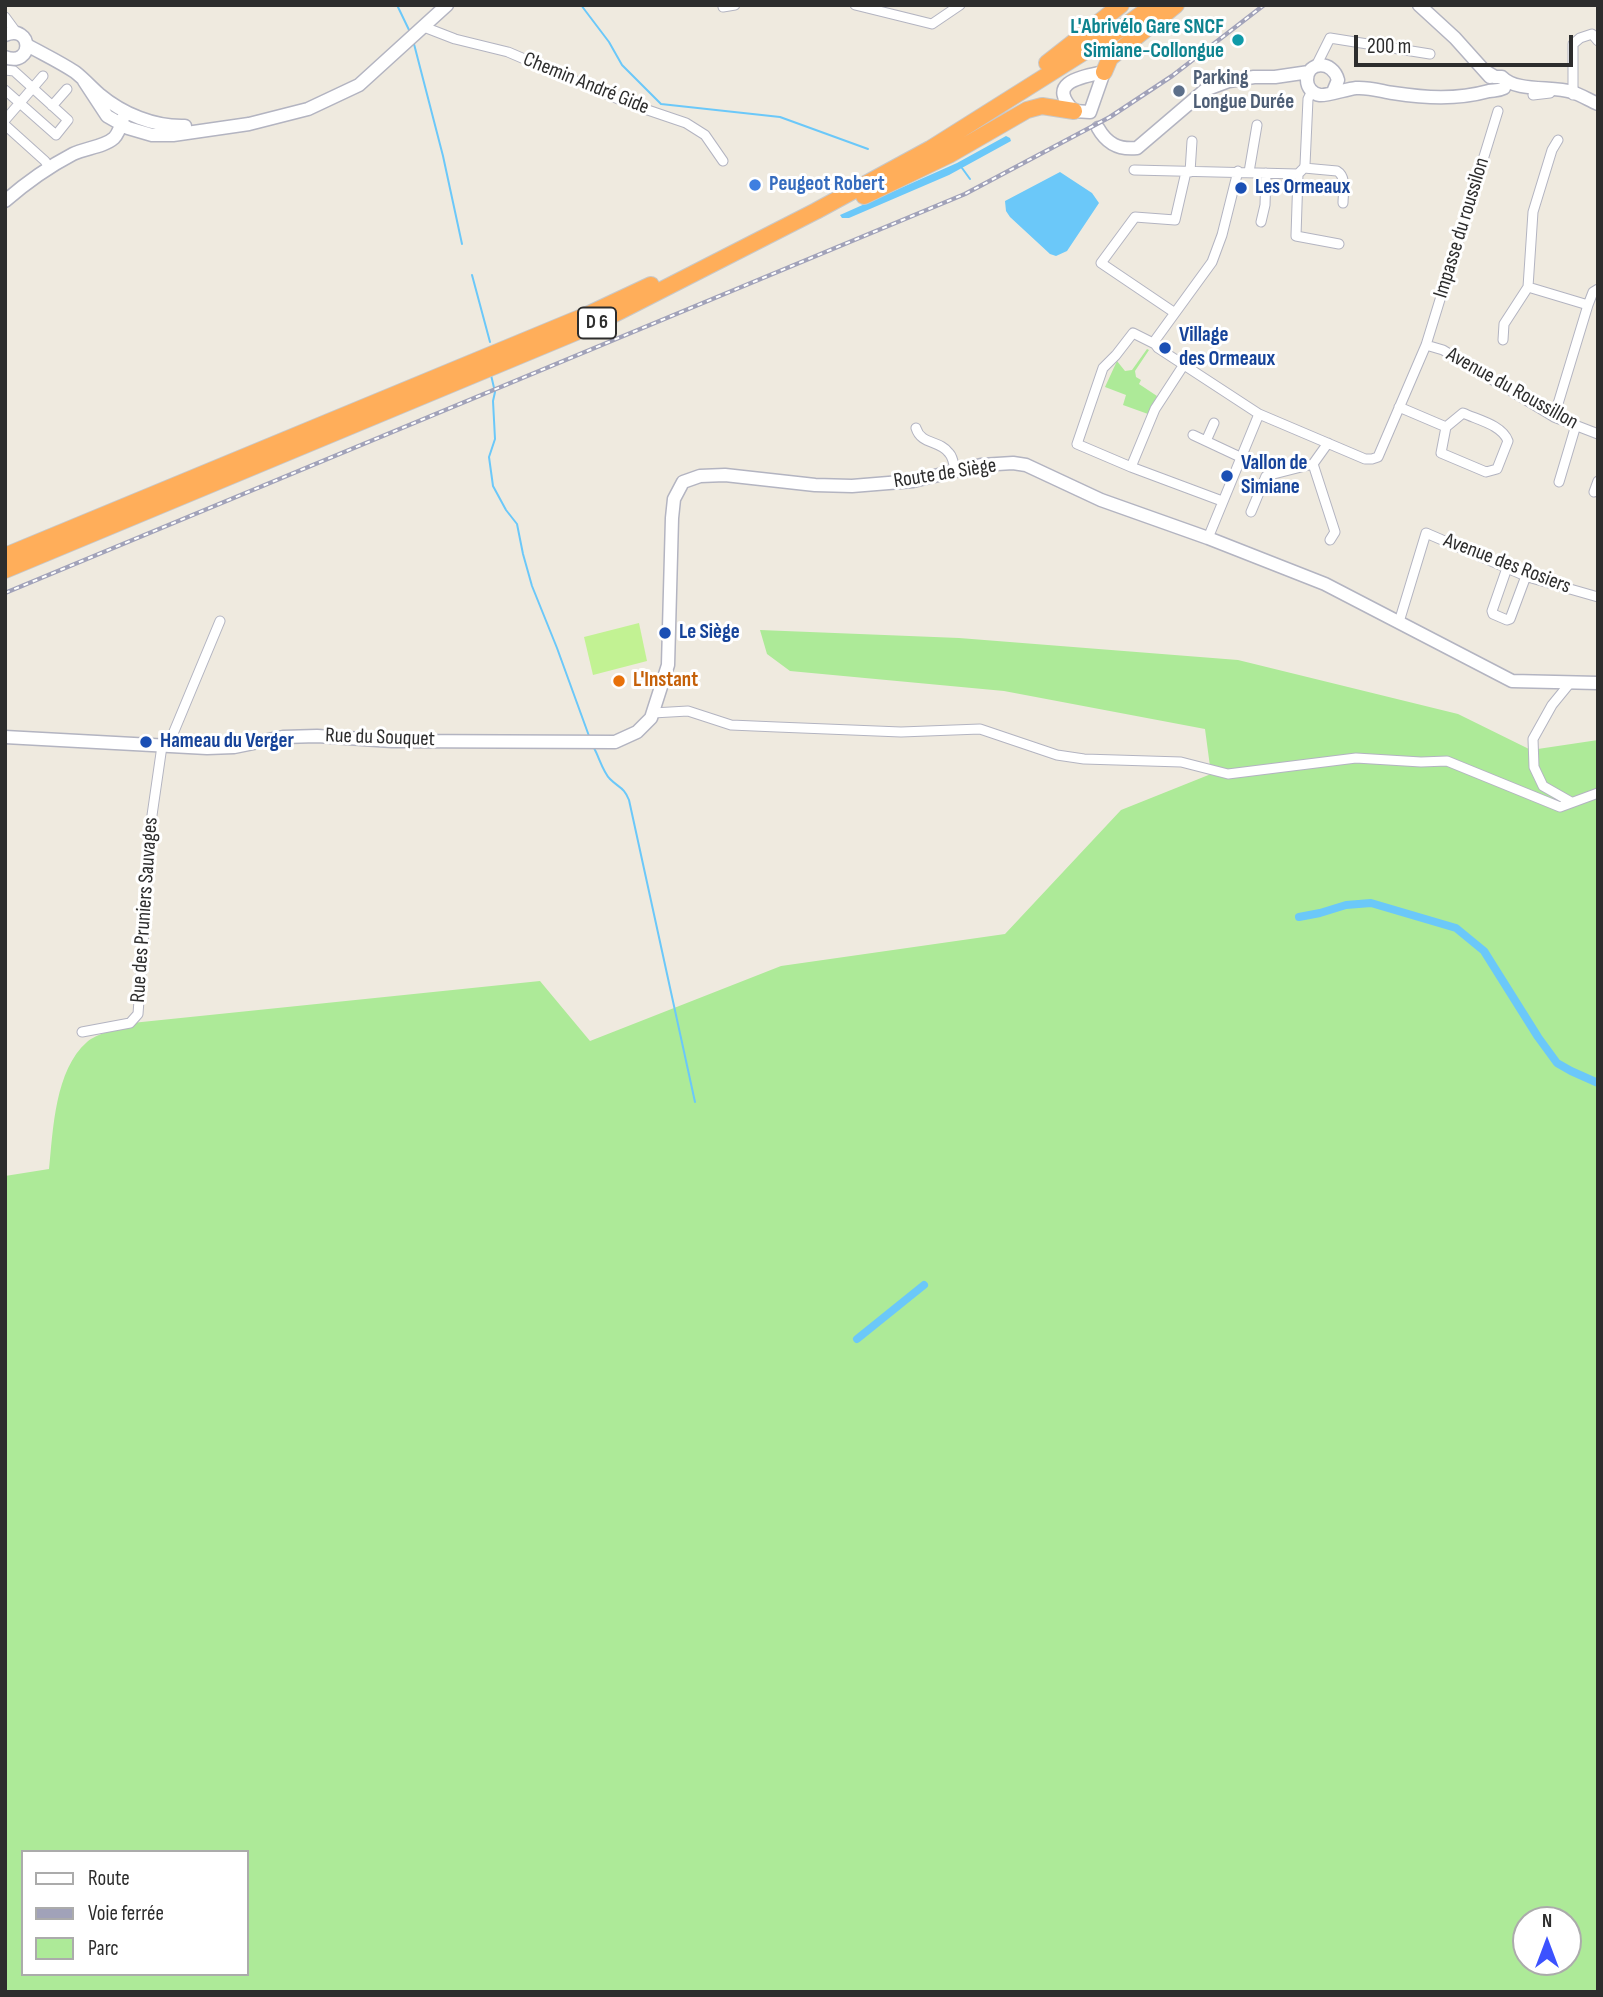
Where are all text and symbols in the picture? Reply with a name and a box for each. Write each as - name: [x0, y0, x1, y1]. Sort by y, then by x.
- place label: L'Abrivélo Gare SNCF Simiane-Collongue: [1070, 15, 1224, 65]
- scale bar: [1358, 21, 1577, 65]
- marker: L'Abrivélo Gare SNCF Simiane-Collongue: [1230, 32, 1246, 48]
- text: 200 m: [1367, 34, 1411, 59]
- street label: Chemin André Gide: [519, 47, 653, 121]
- place label: Parking Longue Durée: [1193, 66, 1294, 116]
- marker: Parking Longue Durée: [1171, 83, 1187, 99]
- street label: Impasse du roussilon: [1429, 155, 1495, 301]
- place label: Peugeot Robert: [769, 172, 885, 198]
- place label: Les Ormeaux: [1255, 175, 1350, 201]
- marker: Peugeot Robert: [747, 177, 763, 193]
- marker: Les Ormeaux: [1233, 180, 1249, 196]
- road number: D 6: [578, 308, 616, 338]
- place label: Village des Ormeaux: [1179, 323, 1275, 373]
- marker: Village des Ormeaux: [1157, 340, 1173, 356]
- street label: Avenue du Roussillon: [1442, 342, 1582, 436]
- place label: Vallon de Simiane: [1241, 451, 1308, 501]
- street label: Route de Siège: [892, 453, 998, 495]
- marker: Vallon de Simiane: [1219, 468, 1235, 484]
- street label: Avenue des Rosiers: [1440, 528, 1574, 600]
- place label: Le Siège: [679, 620, 740, 646]
- marker: Le Siège: [657, 625, 673, 641]
- place label: L'Instant: [633, 668, 698, 694]
- marker: L'Instant: [611, 673, 627, 689]
- street label: Rue du Souquet: [325, 723, 435, 753]
- place label: Hameau du Verger: [160, 729, 294, 755]
- marker: Hameau du Verger: [138, 734, 154, 750]
- street label: Rue des Pruniers Sauvages: [126, 816, 164, 1004]
- legend: [21, 1850, 248, 1976]
- text: Route: [88, 1866, 130, 1891]
- text: Voie ferrée: [88, 1901, 164, 1926]
- north arrow: [1512, 1906, 1582, 1976]
- text: N: [1542, 1910, 1552, 1933]
- text: Parc: [88, 1936, 119, 1961]

